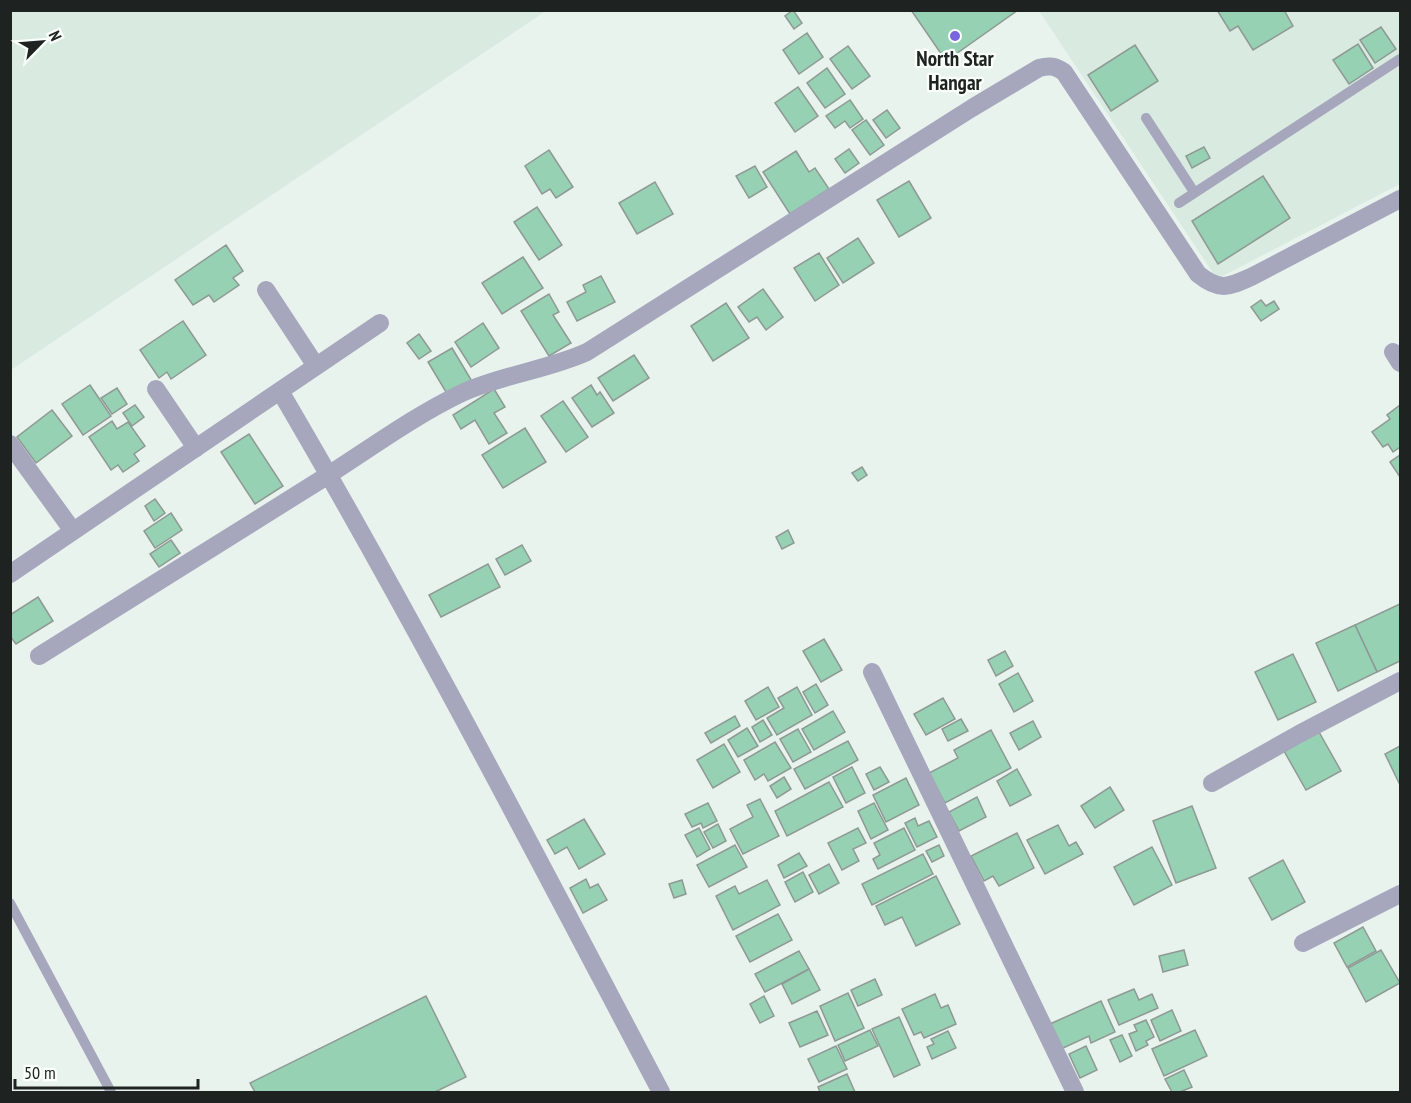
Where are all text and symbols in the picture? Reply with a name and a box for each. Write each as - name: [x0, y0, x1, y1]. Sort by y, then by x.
- north arrow: [12, 12, 72, 72]
- text: N: [45, 28, 66, 44]
- marker: North Star Hangar: [948, 29, 962, 43]
- place label: North Star Hangar: [916, 45, 995, 96]
- scale bar: [15, 1052, 198, 1090]
- text: 50 m: [24, 1061, 56, 1084]

